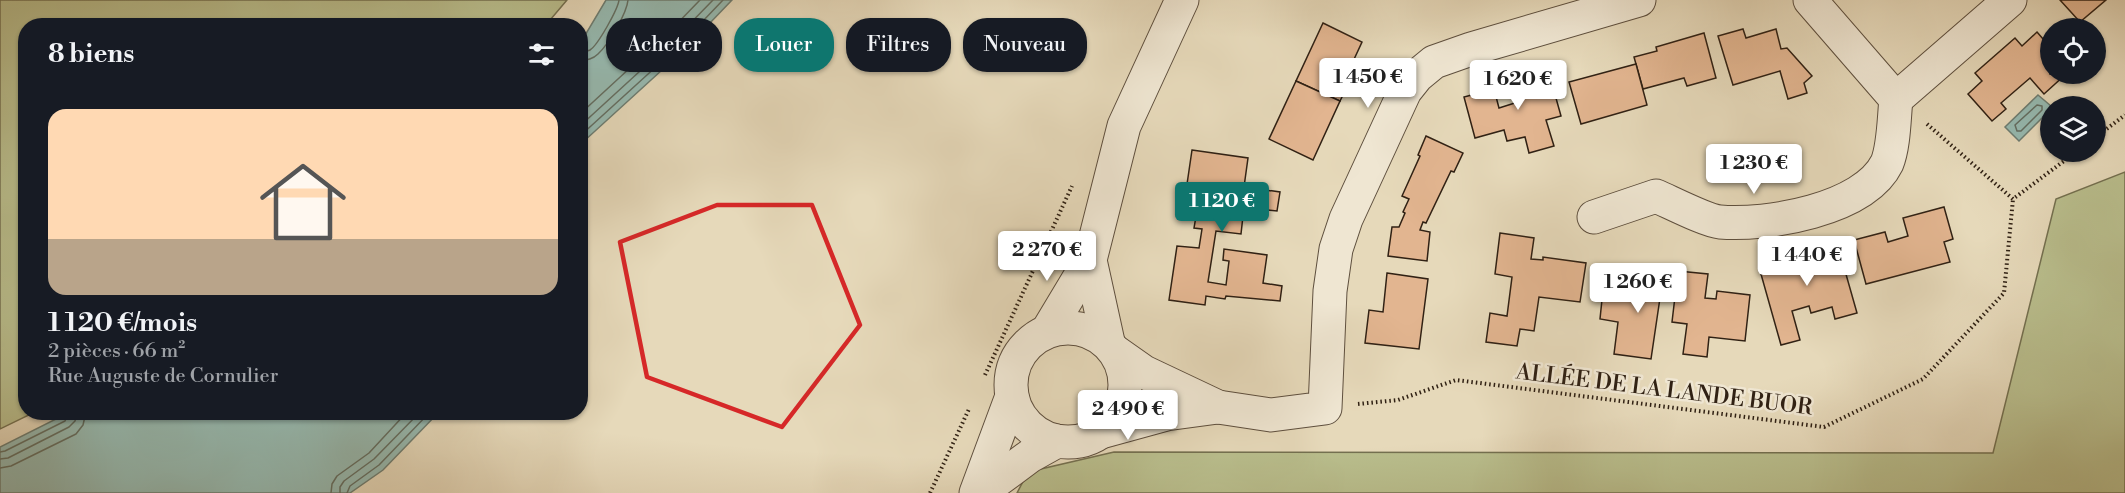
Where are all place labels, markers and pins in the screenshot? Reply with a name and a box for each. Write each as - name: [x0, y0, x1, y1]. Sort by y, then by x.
- pin: 1 450 €: [1313, 58, 1423, 109]
- pin: 1 620 €: [1463, 60, 1573, 111]
- pin: 1 230 €: [1699, 144, 1809, 195]
- pin: 1 120 €: [1167, 182, 1277, 233]
- pin: 2 270 €: [992, 231, 1102, 282]
- pin: 1 440 €: [1752, 236, 1862, 287]
- pin: 1 260 €: [1583, 263, 1693, 314]
- pin: 2 490 €: [1073, 390, 1183, 441]

